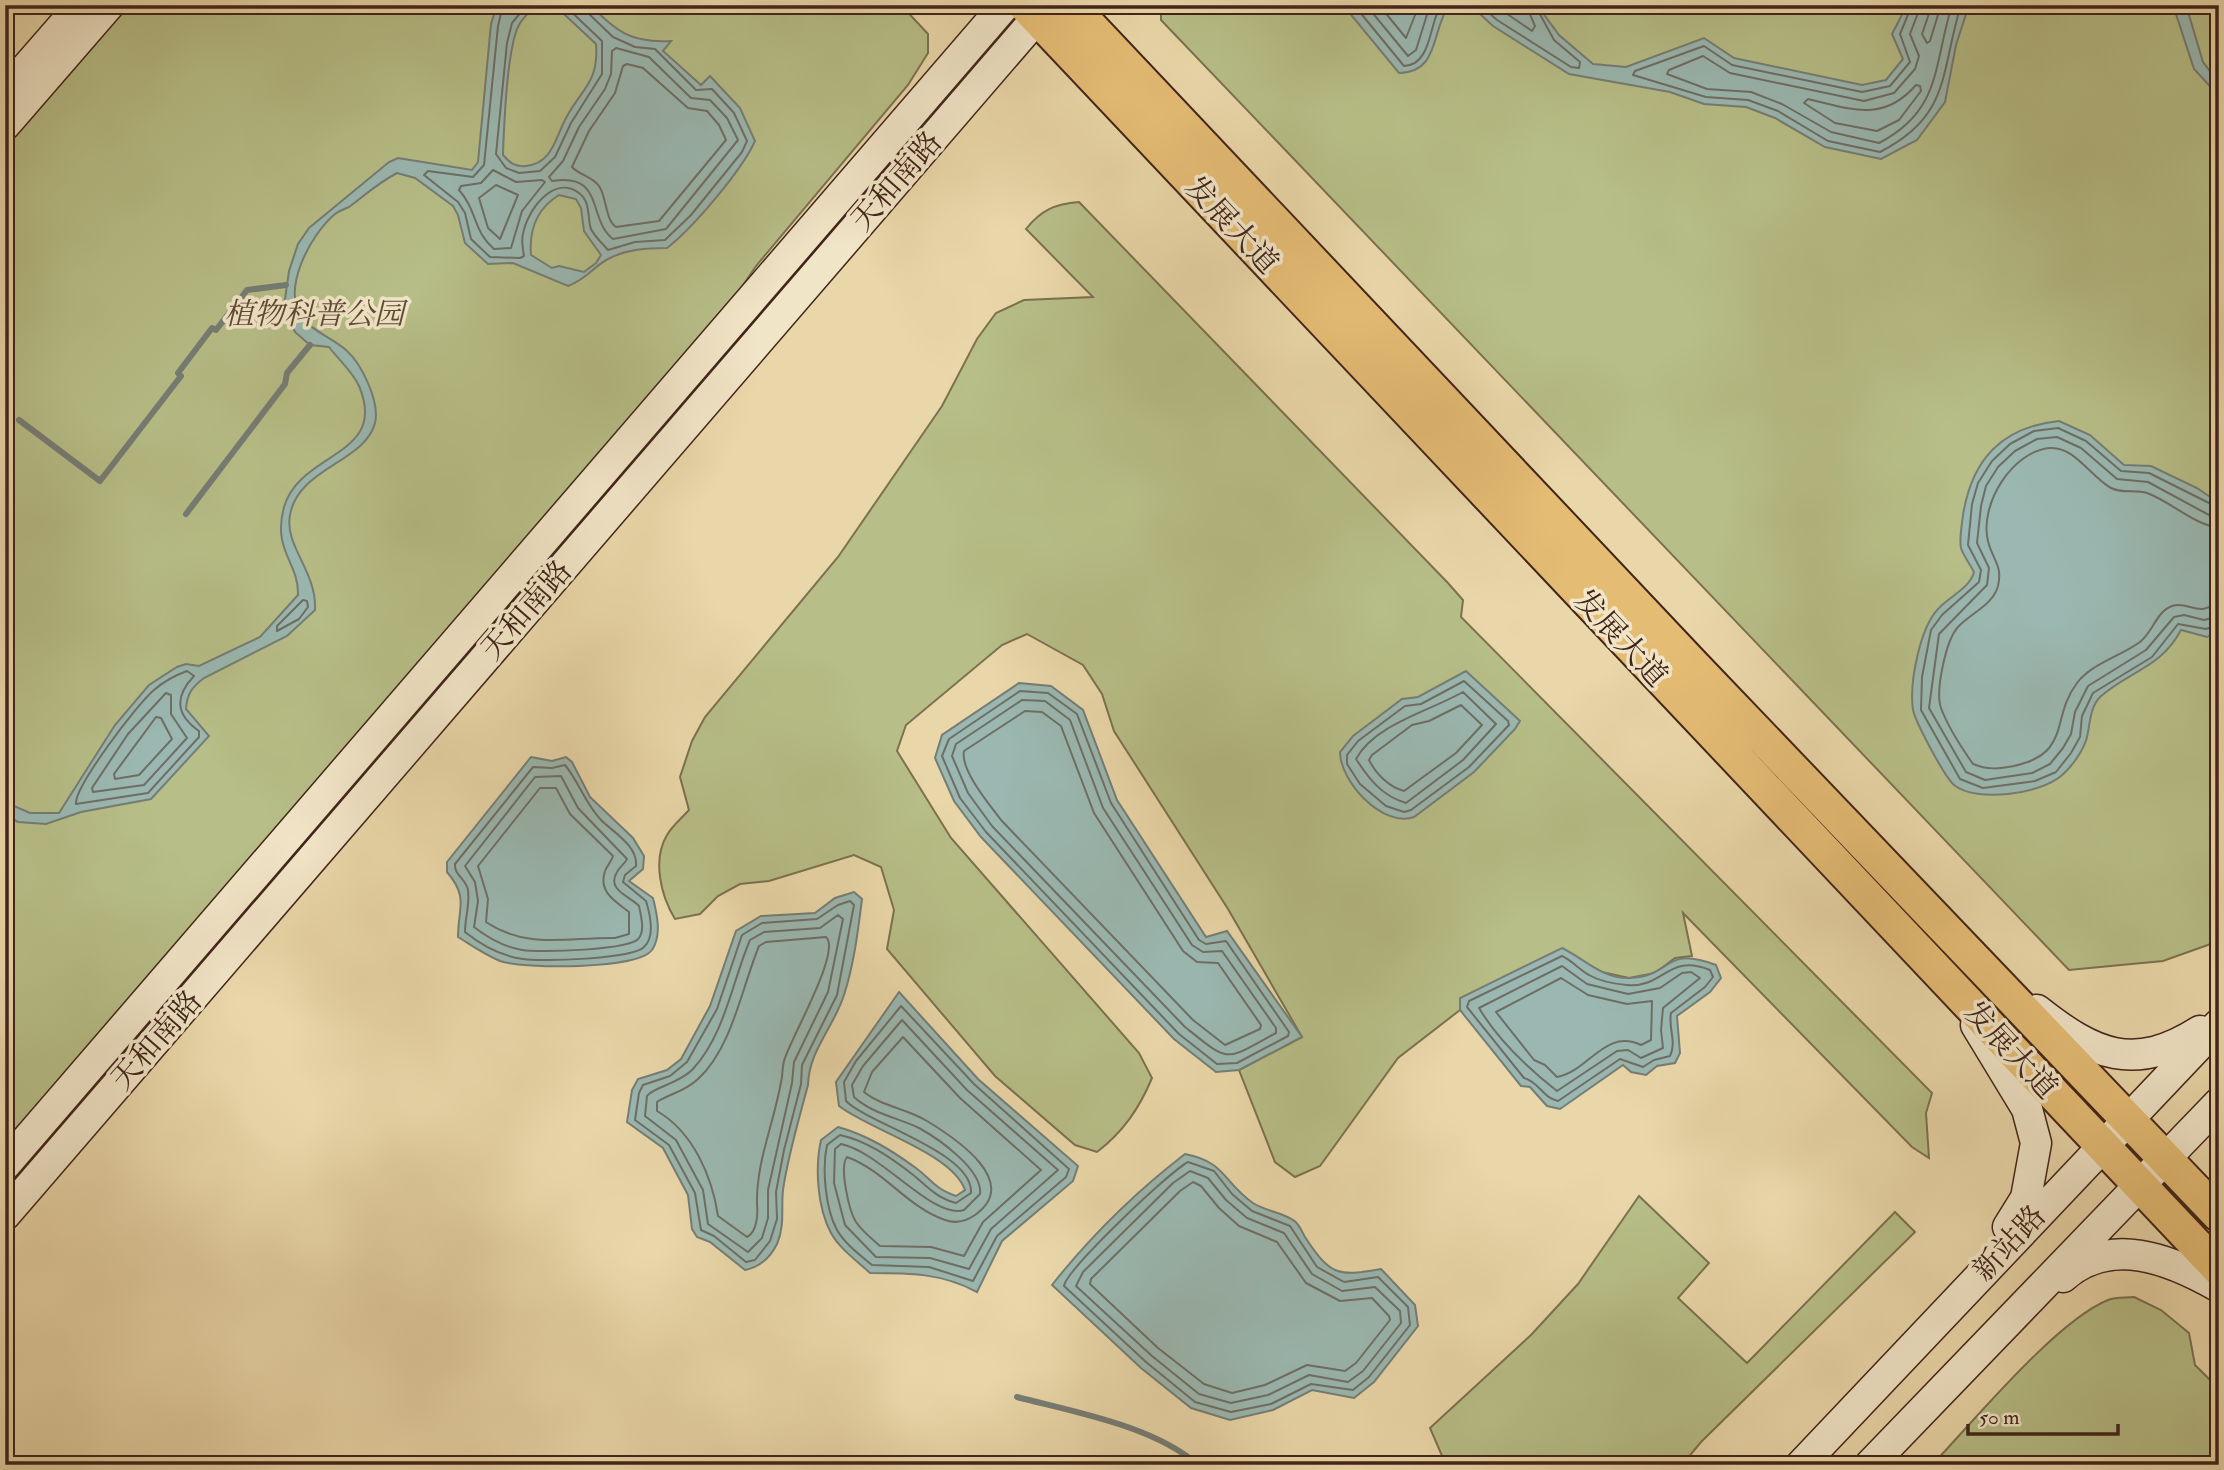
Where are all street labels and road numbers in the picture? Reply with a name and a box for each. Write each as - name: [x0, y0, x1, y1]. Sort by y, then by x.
- street label: 天和南路: [843, 124, 950, 239]
- street label: 发展大道: [1177, 169, 1286, 282]
- street label: 天和南路: [473, 553, 580, 668]
- street label: 发展大道: [1566, 582, 1675, 695]
- street label: 天和南路: [103, 983, 210, 1098]
- street label: 发展大道: [1956, 994, 2065, 1107]
- street label: 新站路: [1965, 1198, 2054, 1289]

